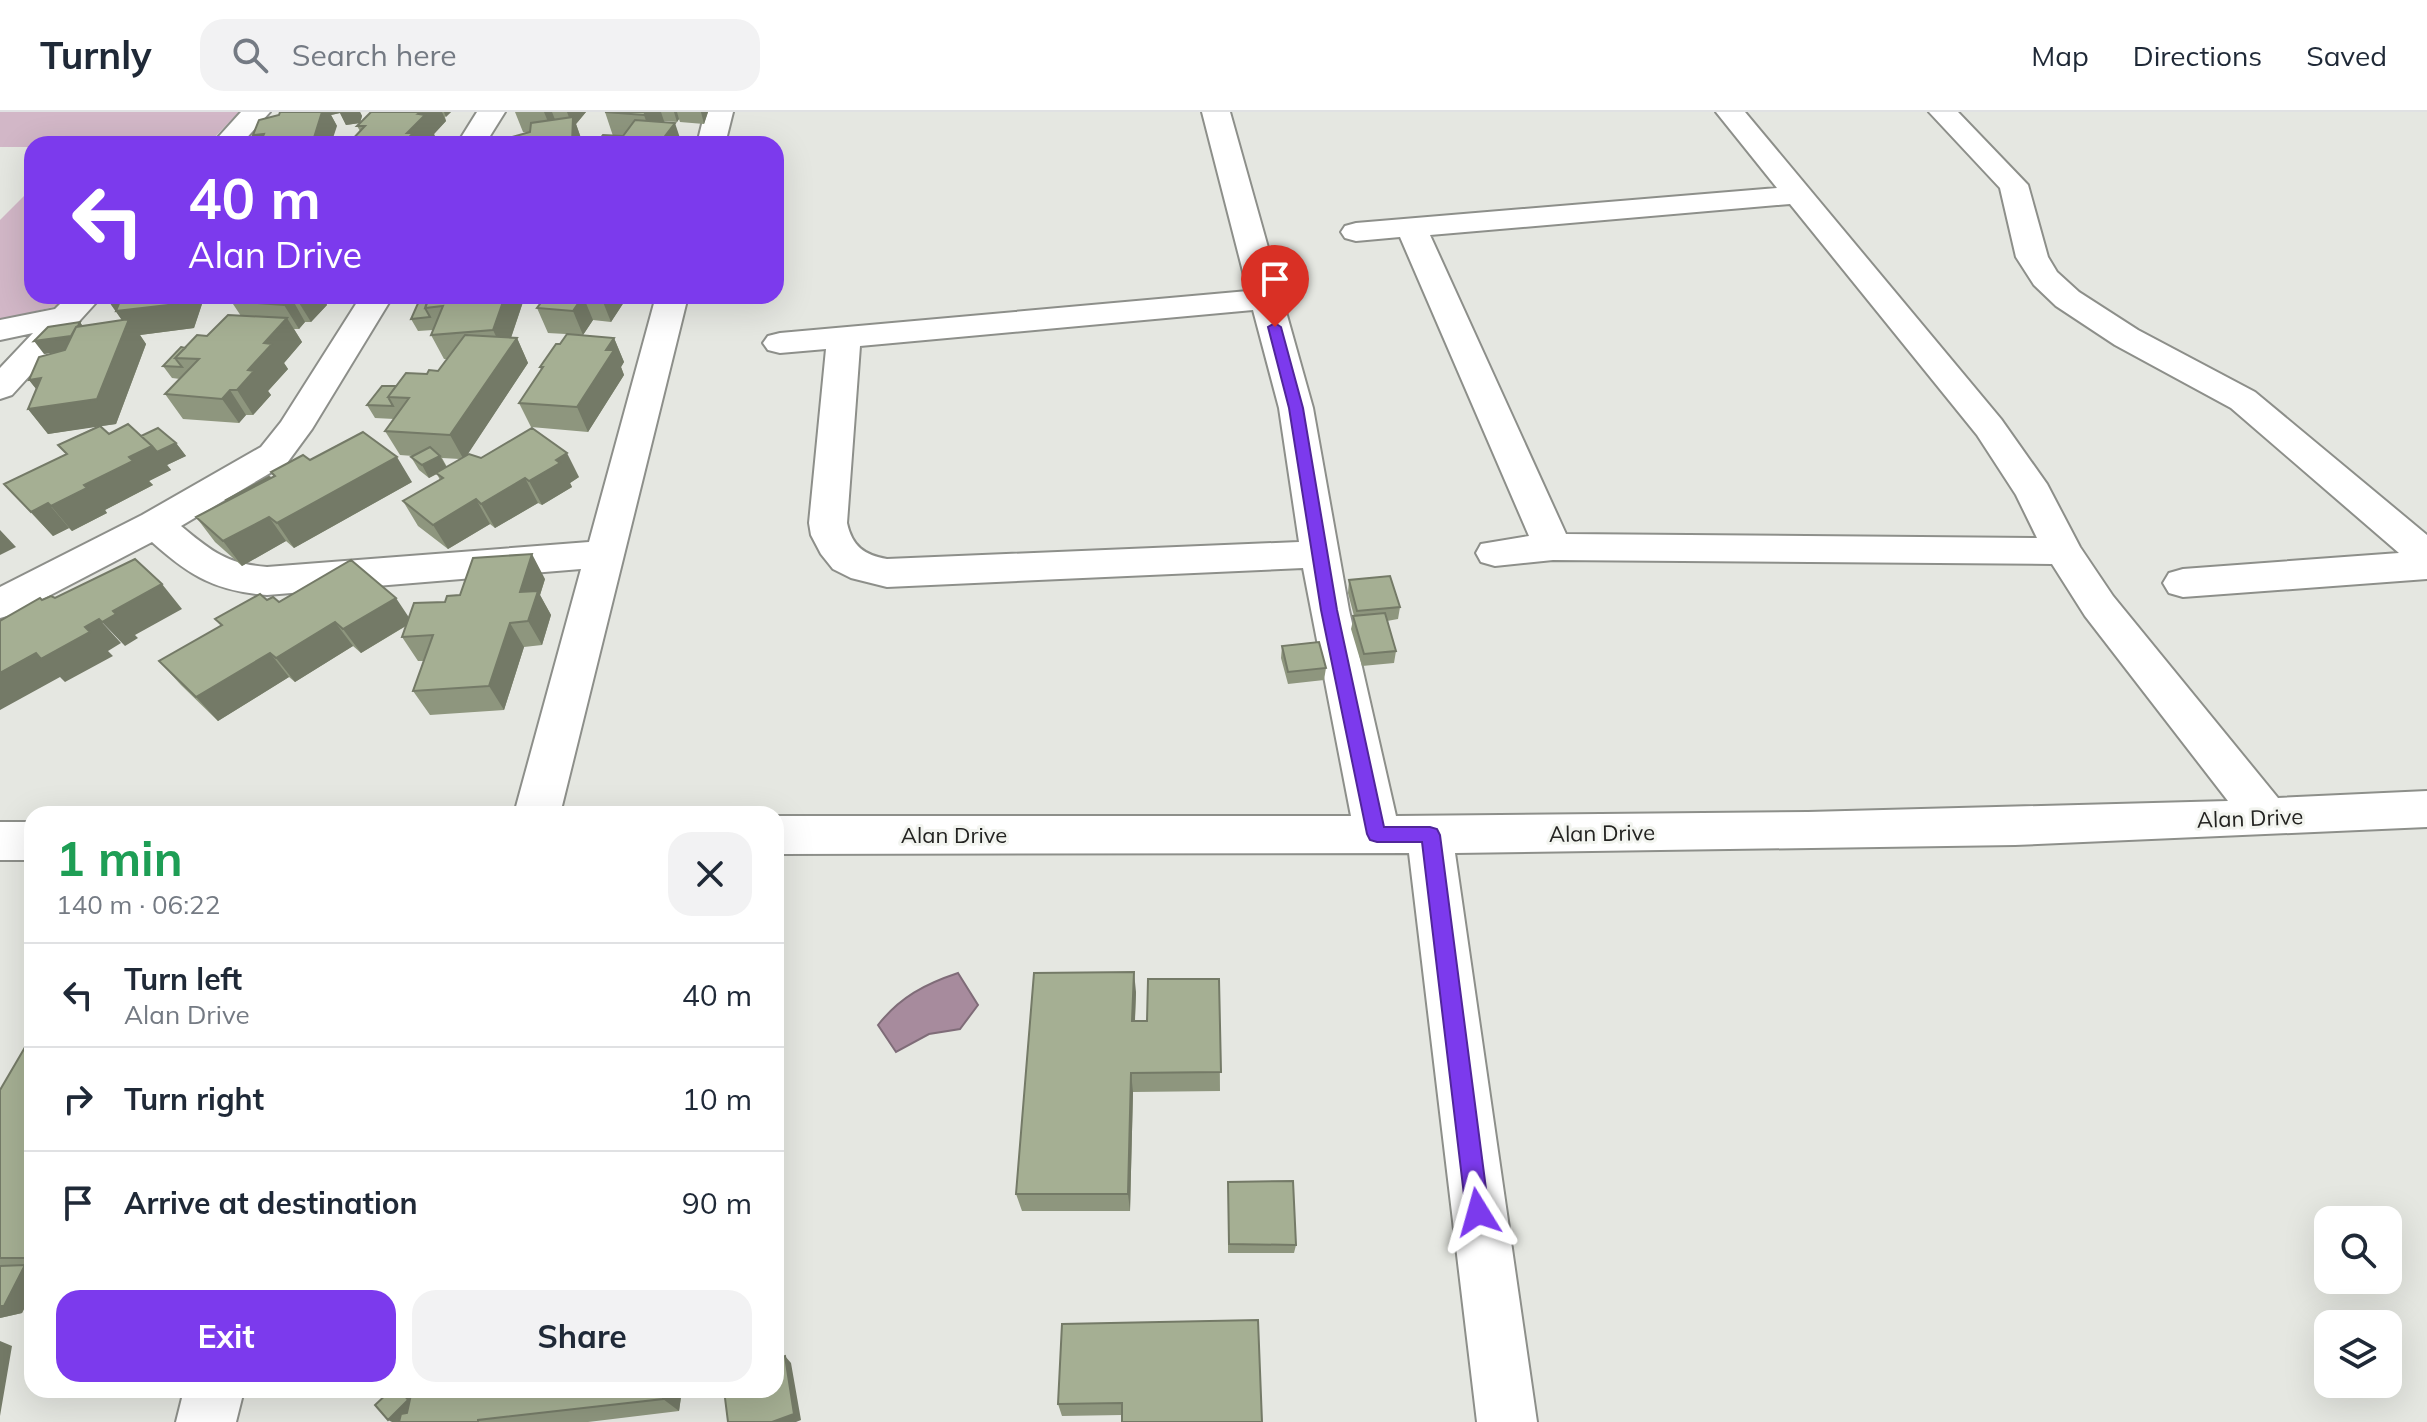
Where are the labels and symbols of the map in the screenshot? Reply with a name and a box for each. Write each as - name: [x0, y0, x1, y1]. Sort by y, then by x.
- pin: [1241, 245, 1309, 327]
- street label: Alan Drive: [2196, 802, 2304, 834]
- street label: Alan Drive: [1549, 818, 1655, 848]
- street label: Alan Drive: [901, 821, 1007, 849]
- position arrow: [1436, 1170, 1520, 1254]

